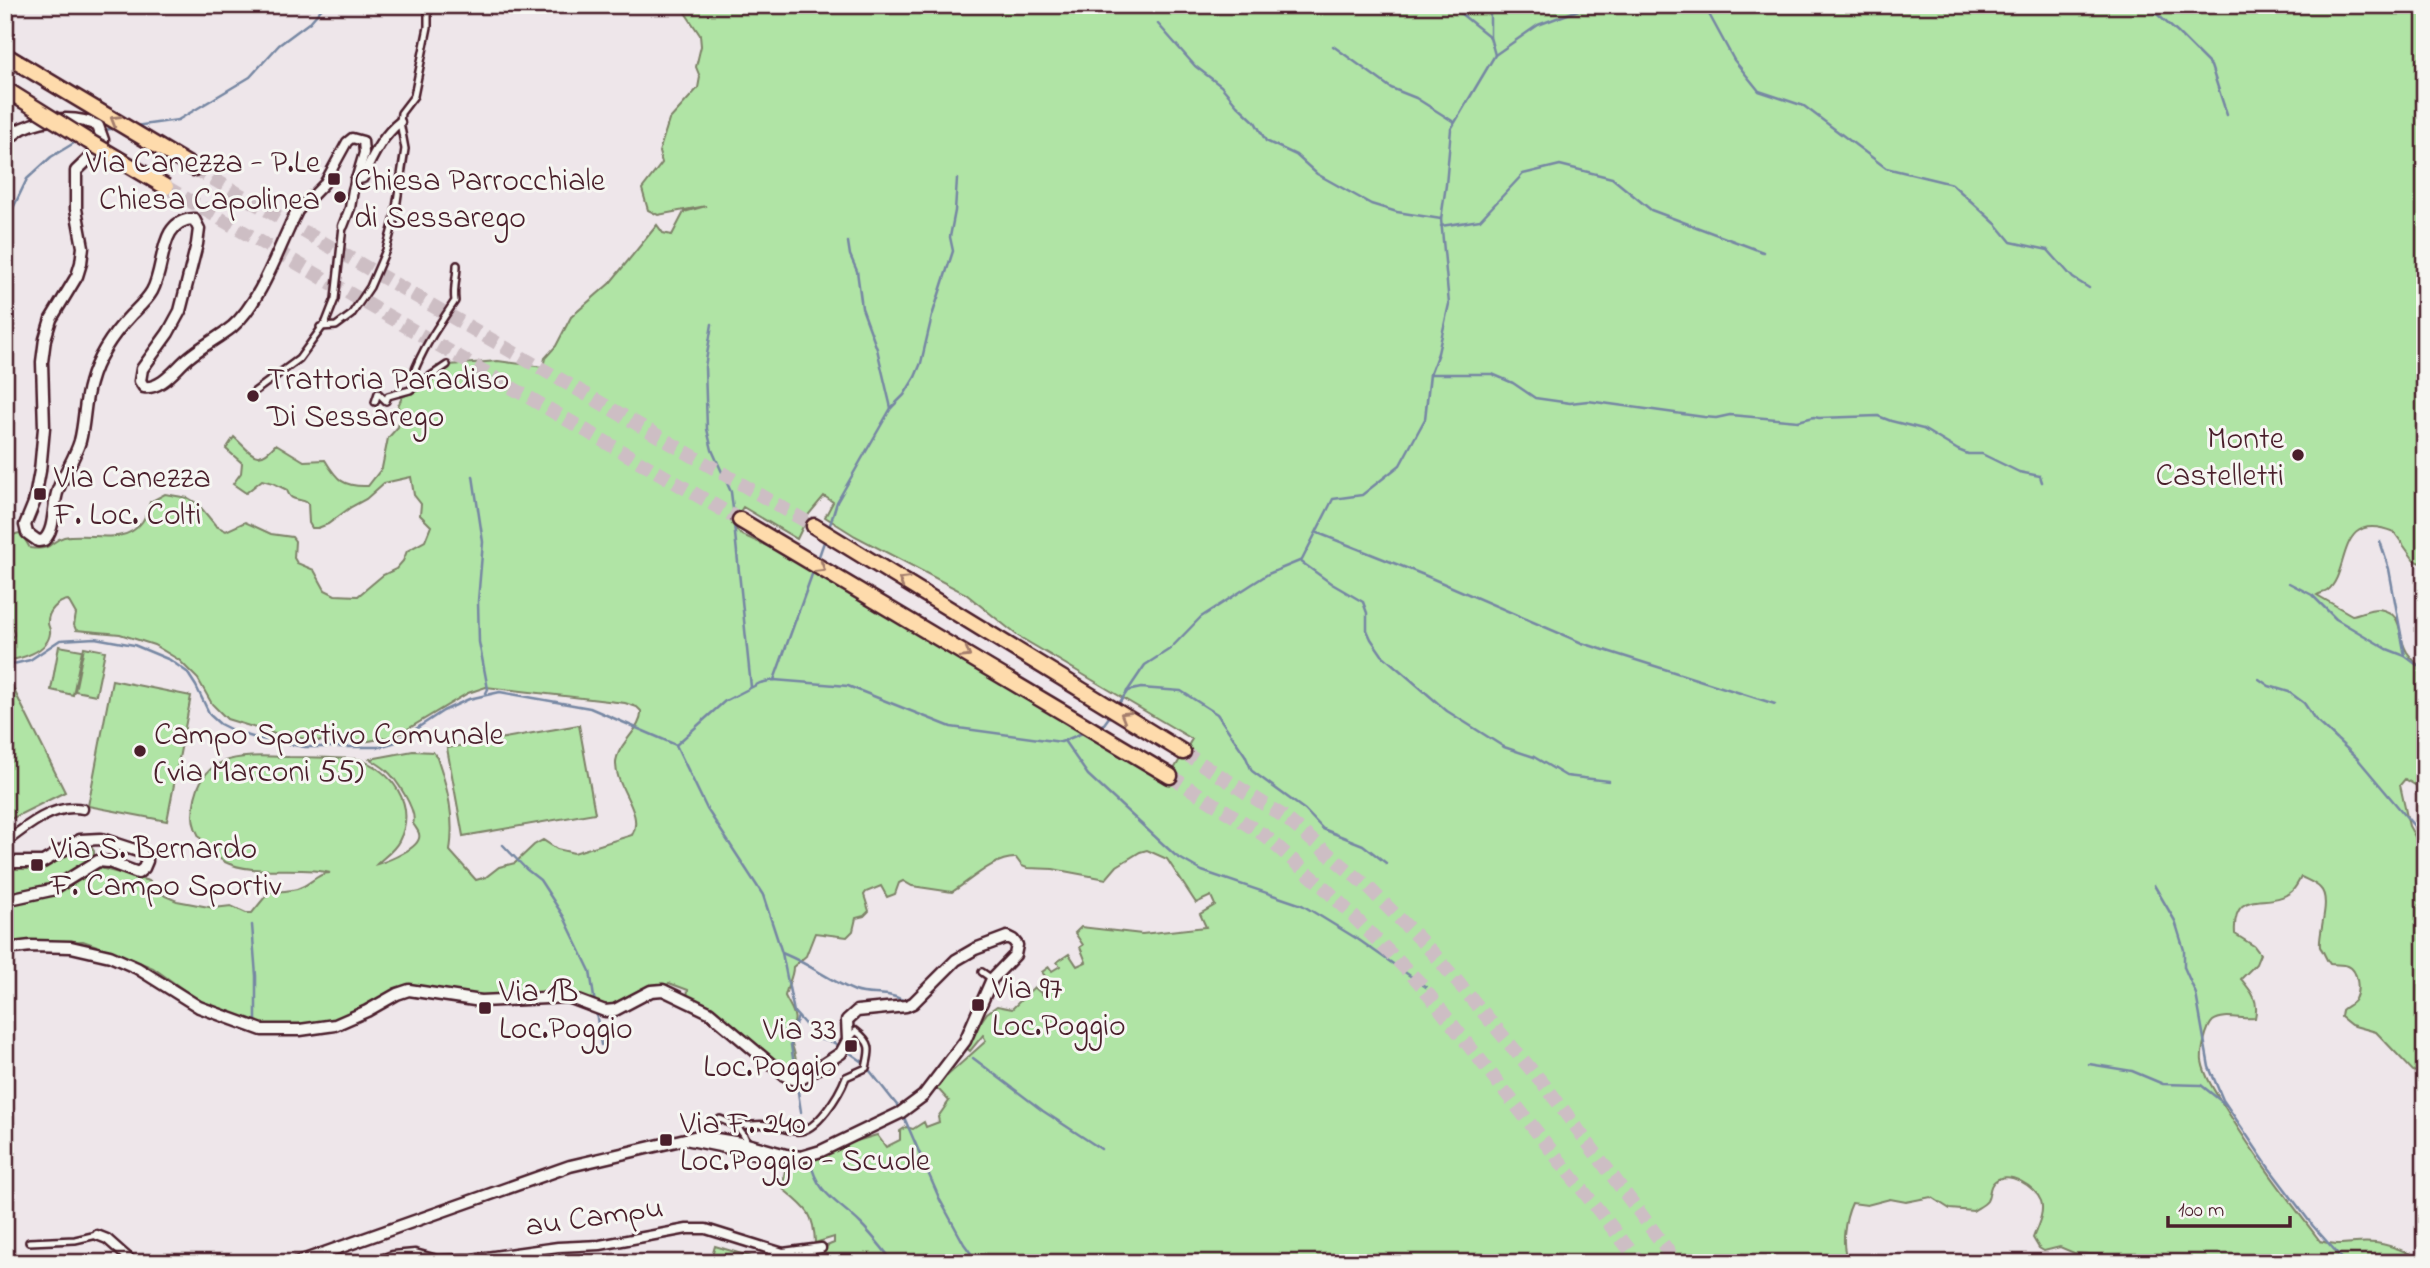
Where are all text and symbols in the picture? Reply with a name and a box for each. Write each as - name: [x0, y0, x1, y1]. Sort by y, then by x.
- one-way arrow: [109, 115, 122, 128]
- place label: Via Canezza - P.Le Chiesa Capolinea: [85, 141, 321, 225]
- place label: Chiesa Parrocchiale di Sessarego: [354, 159, 606, 243]
- marker: Via Canezza - P.Le Chiesa Capolinea: [326, 171, 342, 187]
- marker: Chiesa Parrocchiale di Sessarego: [332, 189, 348, 205]
- place label: Trattoria Paradiso Di Sessarego: [266, 358, 509, 442]
- marker: Trattoria Paradiso Di Sessarego: [245, 388, 261, 404]
- place label: Monte Castelletti: [2155, 417, 2285, 501]
- marker: Monte Castelletti: [2290, 447, 2306, 463]
- place label: Via Canezza F. Loc. Colti: [53, 456, 211, 540]
- marker: Via Canezza F. Loc. Colti: [32, 486, 48, 502]
- one-way arrow: [814, 560, 827, 573]
- one-way arrow: [897, 576, 910, 589]
- one-way arrow: [959, 646, 972, 659]
- one-way arrow: [1119, 712, 1132, 725]
- place label: Campo Sportivo Comunale (via Marconi 55): [154, 713, 504, 797]
- marker: Campo Sportivo Comunale (via Marconi 55): [132, 743, 148, 759]
- place label: Via S. Bernardo F. Campo Sportiv: [50, 827, 282, 911]
- marker: Via S. Bernardo F. Campo Sportiv: [29, 857, 45, 873]
- place label: Via 97 Loc.Poggio: [991, 967, 1126, 1051]
- place label: Via 1B Loc.Poggio: [498, 970, 633, 1054]
- marker: Via 97 Loc.Poggio: [970, 997, 986, 1013]
- marker: Via 1B Loc.Poggio: [477, 1000, 493, 1016]
- place label: Via 33 Loc.Poggio: [703, 1008, 837, 1092]
- marker: Via 33 Loc.Poggio: [843, 1038, 859, 1054]
- place label: Via F. 240 Loc.Poggio - Scuole: [679, 1102, 931, 1186]
- marker: Via F. 240 Loc.Poggio - Scuole: [658, 1132, 674, 1148]
- scale bar: [2168, 1184, 2290, 1228]
- street label: au Campu: [522, 1186, 666, 1251]
- text: 100 m: [2178, 1196, 2224, 1226]

